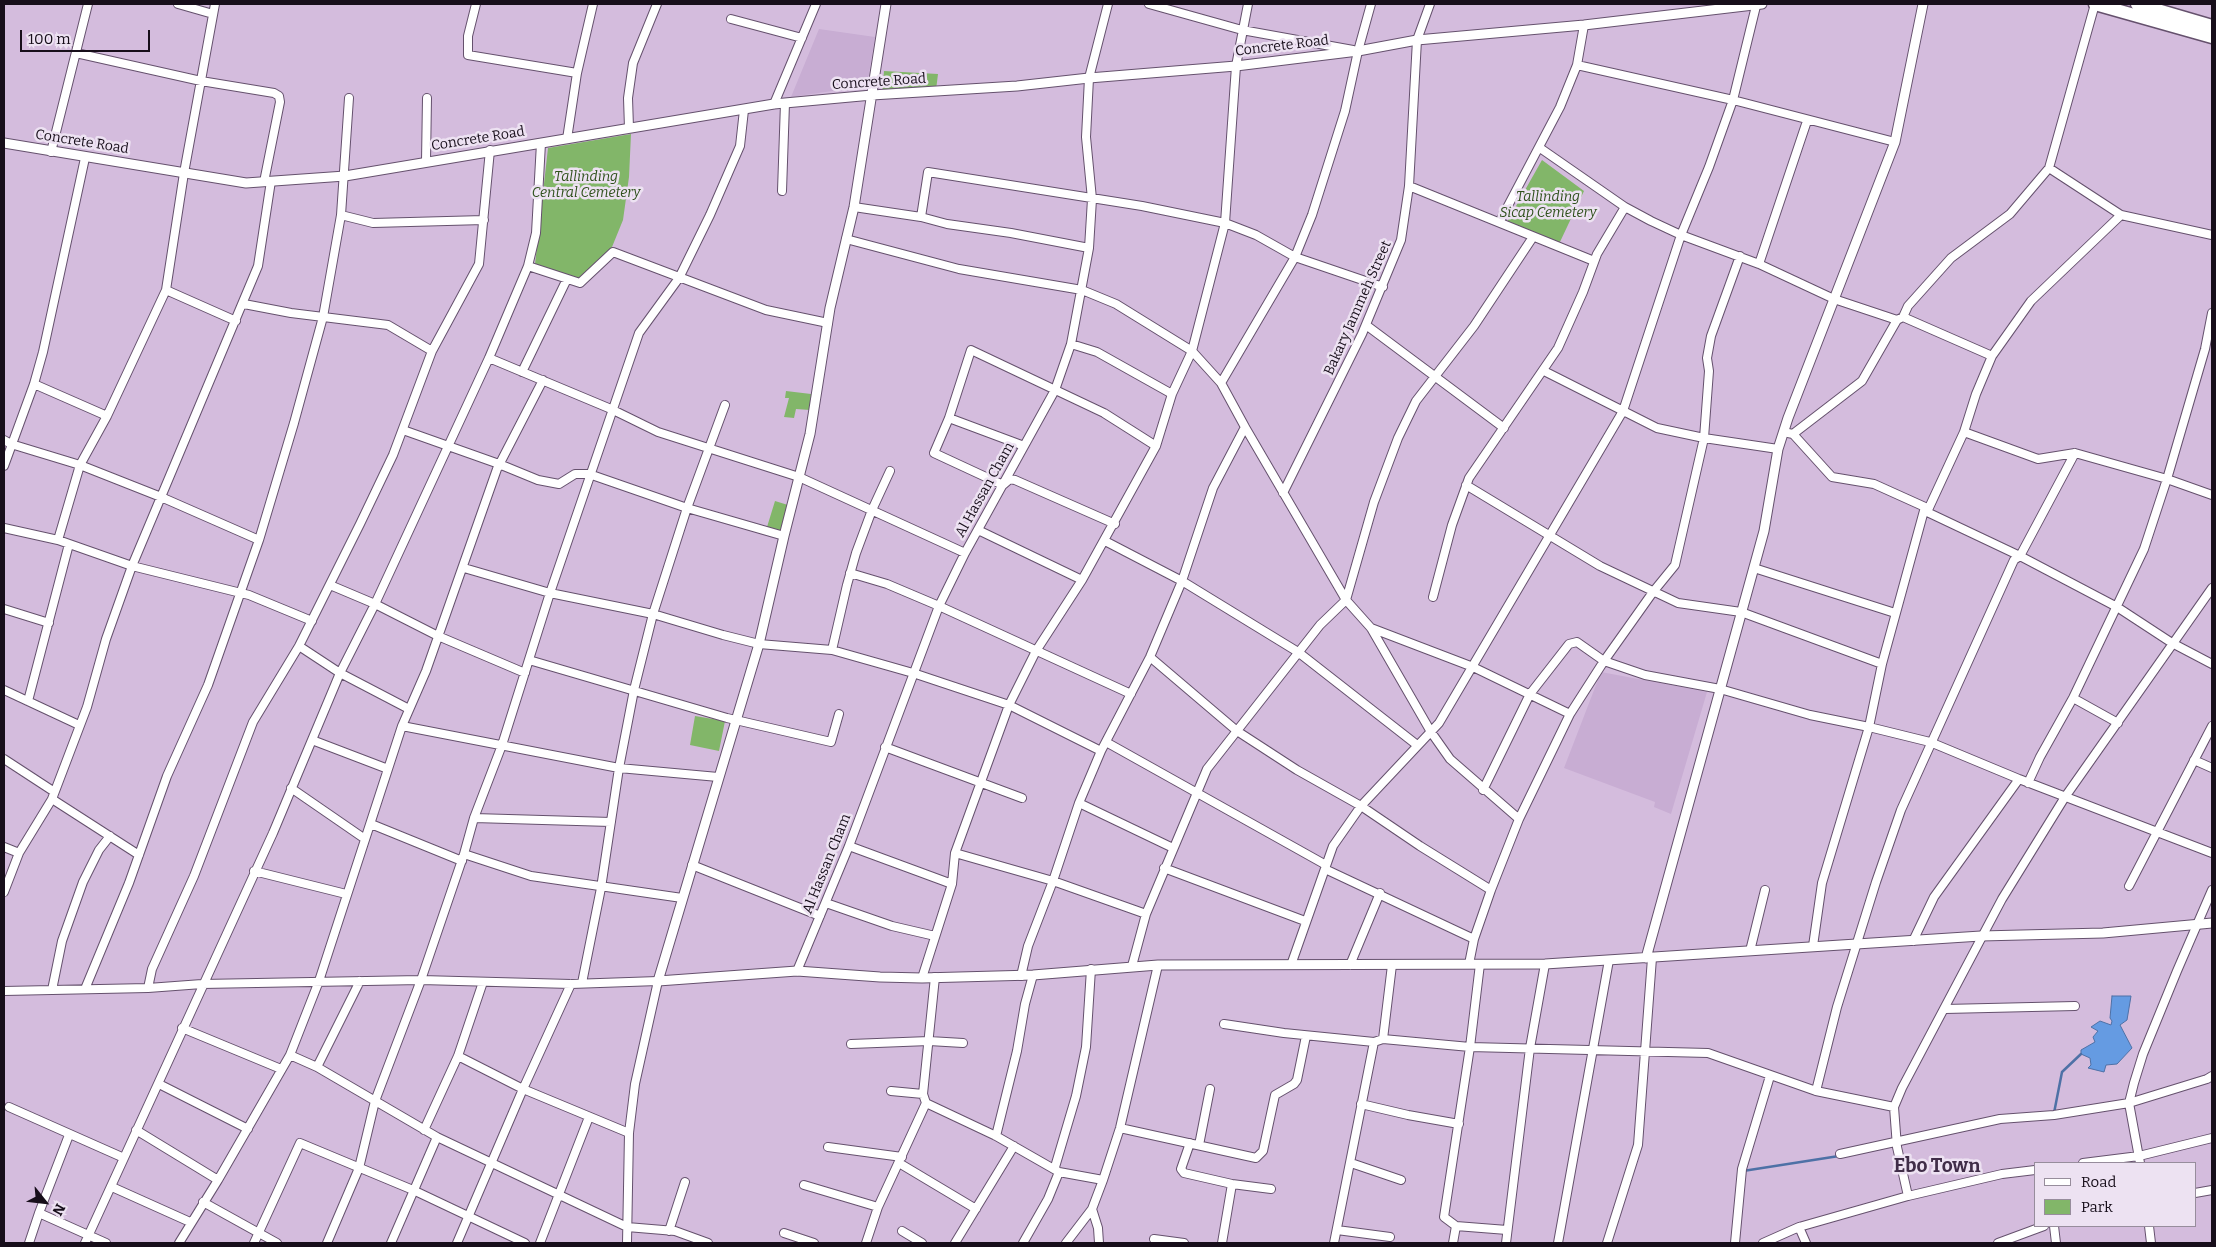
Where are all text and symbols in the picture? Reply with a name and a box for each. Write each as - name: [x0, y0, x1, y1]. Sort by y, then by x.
- scale bar: [22, 20, 152, 52]
- text: 100 m: [28, 30, 71, 48]
- street label: Concrete Road: [1234, 32, 1330, 60]
- street label: Concrete Road: [831, 70, 927, 94]
- street label: Concrete Road: [430, 123, 526, 155]
- street label: Concrete Road: [34, 126, 130, 158]
- park label: Tallinding Central Cemetery: [532, 169, 640, 202]
- park label: Tallinding Sicap Cemetery: [1499, 189, 1597, 222]
- street label: Bakary Jammeh Street: [1321, 238, 1395, 378]
- street label: Al Hassan Cham: [952, 439, 1018, 541]
- street label: Al Hassan Cham: [799, 812, 855, 916]
- district label: Ebo Town: [1894, 1156, 1980, 1178]
- legend: [2034, 1162, 2196, 1227]
- text: Road: [2081, 1173, 2116, 1191]
- north arrow: [20, 1177, 70, 1227]
- text: Park: [2081, 1198, 2113, 1216]
- text: N: [49, 1201, 69, 1218]

